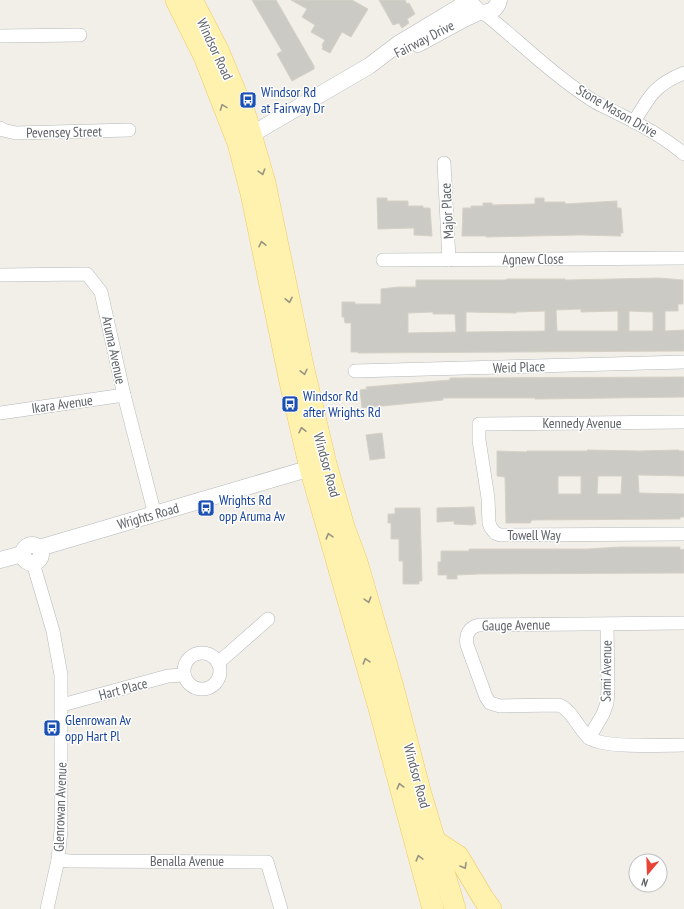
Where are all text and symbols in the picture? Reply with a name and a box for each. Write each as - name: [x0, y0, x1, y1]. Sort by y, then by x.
- street label: Windsor Road: [193, 15, 237, 83]
- street label: Fairway Drive: [391, 16, 457, 62]
- street label: Stone Mason Drive: [573, 81, 661, 142]
- place label: Windsor Rd at Fairway Dr: [261, 83, 325, 117]
- bus stop icon: Windsor Rd at Fairway Dr: [238, 90, 258, 110]
- one-way arrow: [220, 103, 228, 110]
- street label: Pevensey Street: [26, 122, 102, 142]
- one-way arrow: [257, 169, 266, 176]
- street label: Major Place: [437, 182, 457, 239]
- one-way arrow: [259, 240, 267, 247]
- street label: Agnew Close: [502, 249, 564, 269]
- one-way arrow: [285, 296, 293, 303]
- street label: Aruma Avenue: [98, 314, 130, 386]
- street label: Weid Place: [492, 357, 546, 377]
- one-way arrow: [300, 368, 308, 375]
- place label: Windsor Rd after Wrights Rd: [303, 387, 380, 421]
- street label: Ikara Avenue: [30, 391, 94, 417]
- bus stop icon: Windsor Rd after Wrights Rd: [280, 394, 300, 414]
- street label: Kennedy Avenue: [542, 414, 622, 432]
- one-way arrow: [298, 427, 306, 433]
- street label: Windsor Road: [310, 431, 344, 499]
- place label: Wrights Rd opp Aruma Av: [219, 491, 286, 525]
- bus stop icon: Wrights Rd opp Aruma Av: [196, 498, 216, 518]
- street label: Wrights Road: [115, 499, 181, 533]
- street label: Towell Way: [507, 526, 562, 544]
- one-way arrow: [325, 532, 334, 539]
- one-way arrow: [363, 596, 372, 603]
- street label: Gauge Avenue: [482, 615, 551, 635]
- street label: Sami Avenue: [596, 640, 616, 702]
- one-way arrow: [362, 657, 371, 664]
- street label: Hart Place: [97, 674, 150, 704]
- place label: Glenrowan Av opp Hart Pl: [65, 711, 132, 745]
- bus stop icon: Glenrowan Av opp Hart Pl: [42, 718, 62, 738]
- street label: Windsor Road: [400, 742, 434, 810]
- street label: Glenrowan Avenue: [49, 762, 71, 852]
- one-way arrow: [396, 783, 405, 790]
- street label: Benalla Avenue: [150, 852, 224, 870]
- north arrow: [628, 853, 668, 893]
- one-way arrow: [415, 855, 423, 861]
- one-way arrow: [460, 862, 467, 869]
- text: N: [640, 875, 650, 890]

